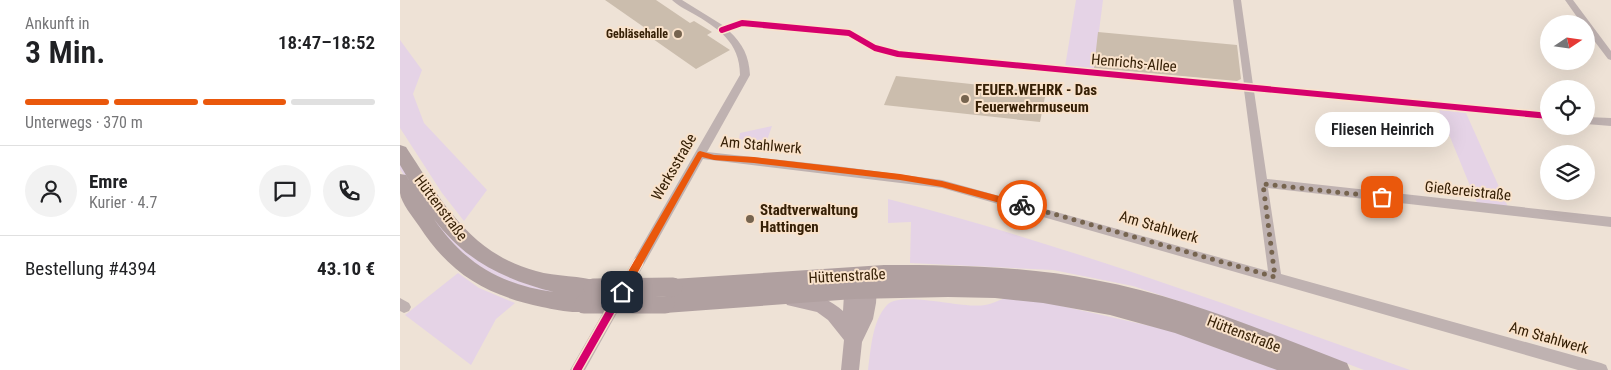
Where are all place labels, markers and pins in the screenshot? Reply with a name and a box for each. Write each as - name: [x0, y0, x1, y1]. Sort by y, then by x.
- place label: Gebläsehalle: [606, 27, 668, 41]
- marker: Gebläsehalle: [672, 28, 684, 40]
- place label: FEUER.WEHRK - Das Feuerwehrmuseum: [975, 81, 1097, 116]
- marker: FEUER.WEHRK - Das Feuerwehrmuseum: [959, 93, 971, 105]
- callout: Fliesen Heinrich: [1314, 112, 1450, 147]
- pin: [1361, 176, 1403, 218]
- place label: Stadtverwaltung Hattingen: [760, 201, 858, 236]
- marker: Stadtverwaltung Hattingen: [744, 213, 756, 225]
- pin: [601, 271, 643, 313]

